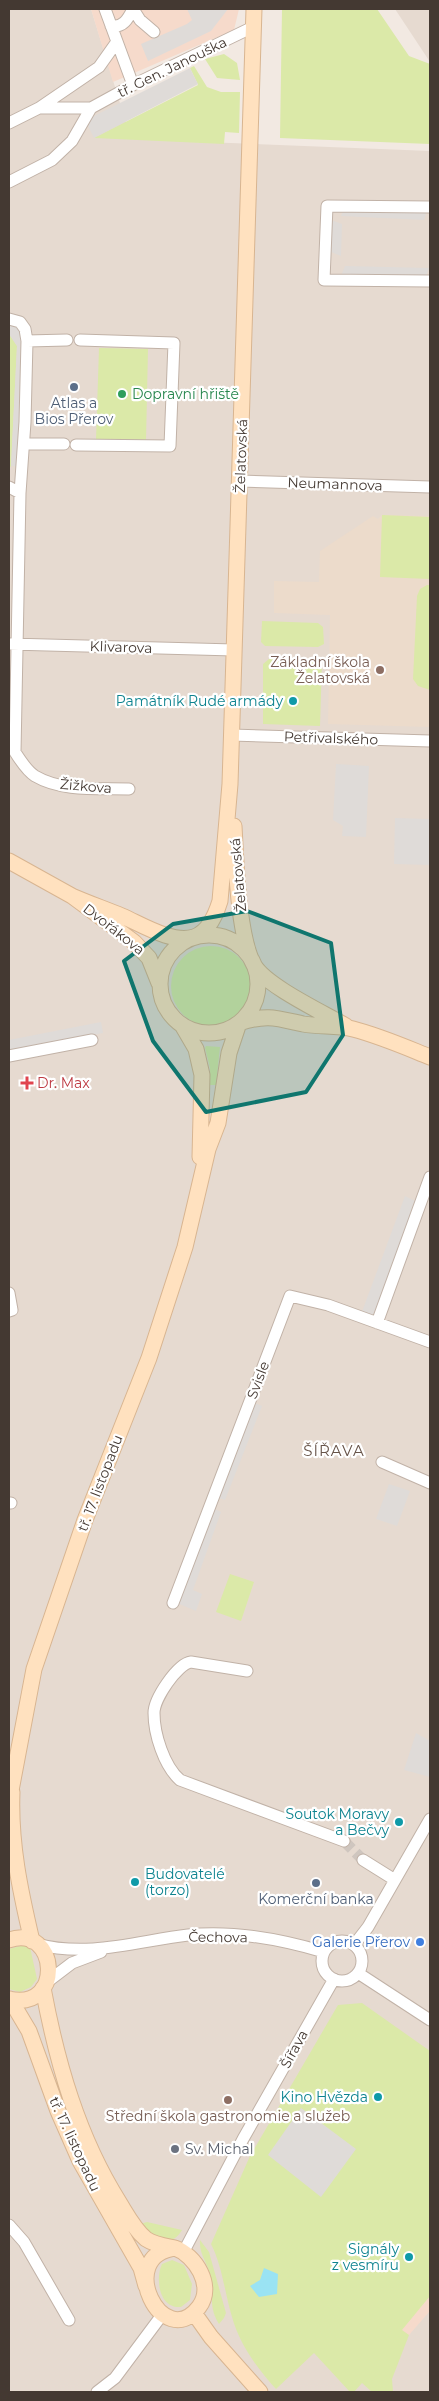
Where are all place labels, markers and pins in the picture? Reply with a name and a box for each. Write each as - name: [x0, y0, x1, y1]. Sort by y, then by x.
- marker: Atlas a Bios Přerov: [68, 381, 80, 393]
- place label: Dopravní hřiště: [132, 385, 239, 403]
- marker: Dopravní hřiště: [116, 388, 128, 400]
- place label: Atlas a Bios Přerov: [35, 394, 114, 428]
- place label: Základní škola Želatovská: [270, 653, 370, 687]
- marker: Základní škola Želatovská: [374, 664, 386, 676]
- place label: Památník Rudé armády: [116, 692, 283, 710]
- marker: Památník Rudé armády: [287, 695, 299, 707]
- place label: Dr. Max: [37, 1074, 90, 1092]
- marker: Dr. Max: [21, 1077, 33, 1089]
- place label: Soutok Moravy a Bečvy: [286, 1805, 389, 1839]
- marker: Soutok Moravy a Bečvy: [393, 1816, 405, 1828]
- place label: Budovatelé (torzo): [145, 1865, 225, 1899]
- marker: Budovatelé (torzo): [129, 1876, 141, 1888]
- marker: Komerční banka: [310, 1877, 322, 1889]
- place label: Komerční banka: [258, 1890, 374, 1908]
- place label: Galerie Přerov: [312, 1933, 410, 1951]
- marker: Galerie Přerov: [414, 1936, 426, 1948]
- place label: Kino Hvězda: [280, 2088, 368, 2106]
- marker: Kino Hvězda: [372, 2091, 384, 2103]
- marker: Střední škola gastronomie a služeb: [222, 2094, 234, 2106]
- place label: Střední škola gastronomie a služeb: [106, 2107, 350, 2125]
- place label: Sv. Michal: [185, 2140, 254, 2158]
- marker: Sv. Michal: [169, 2143, 181, 2155]
- place label: Signály z vesmíru: [332, 2240, 399, 2274]
- marker: Signály z vesmíru: [403, 2251, 415, 2263]

